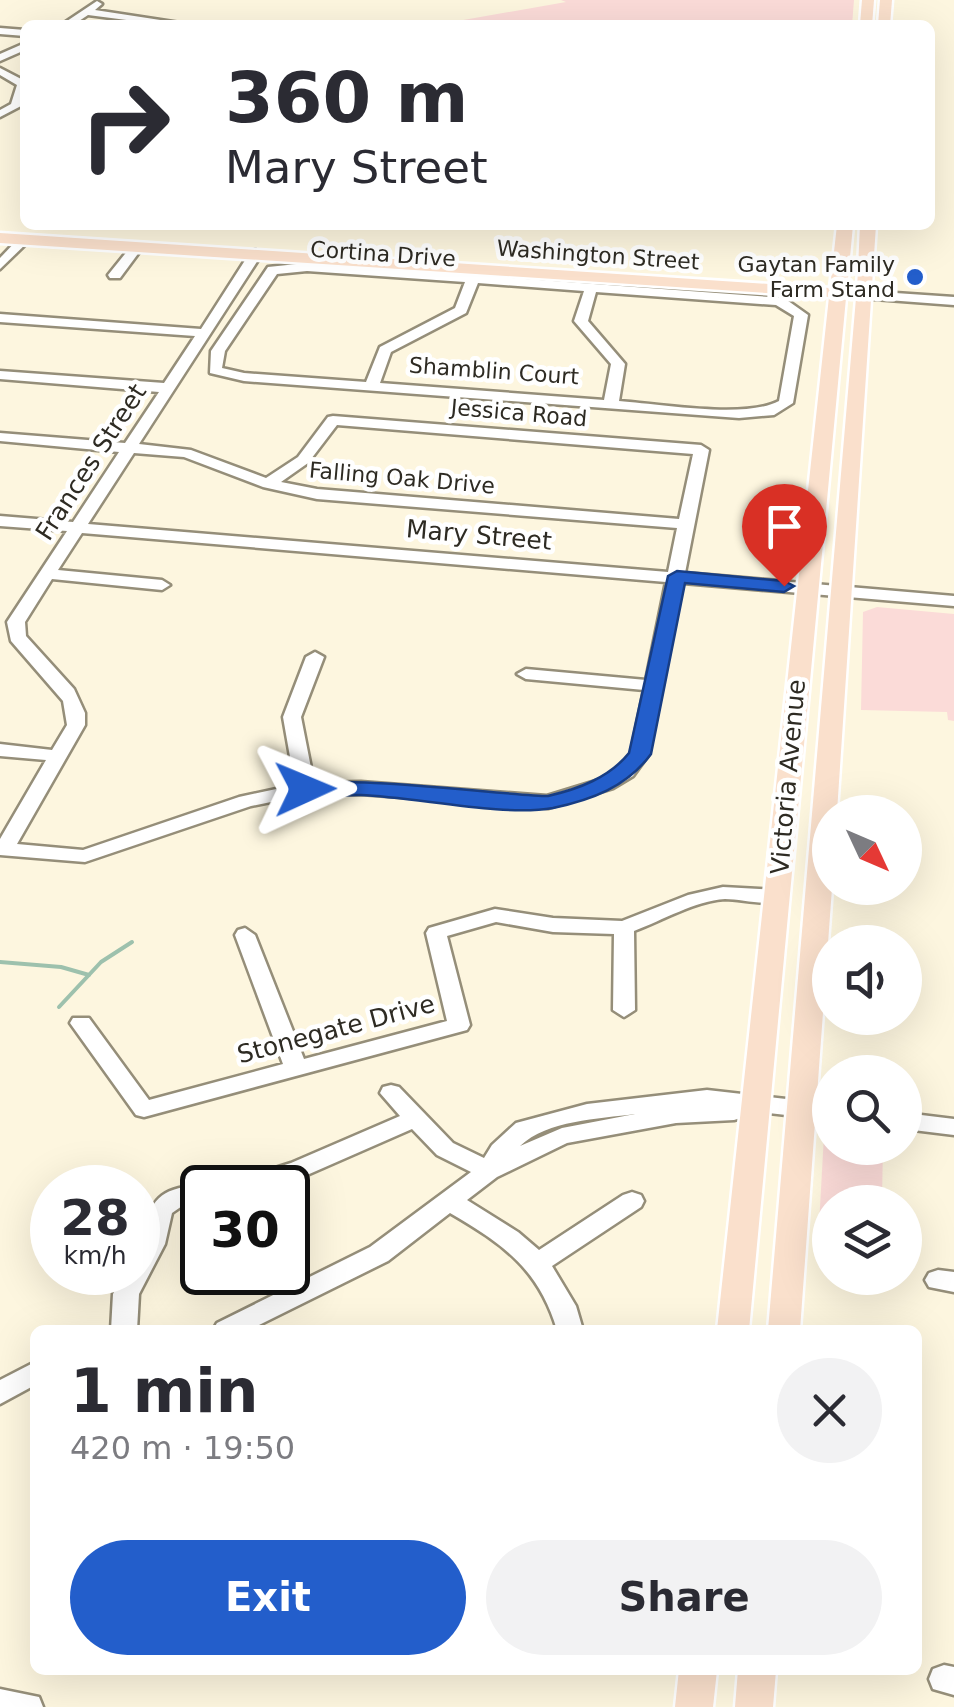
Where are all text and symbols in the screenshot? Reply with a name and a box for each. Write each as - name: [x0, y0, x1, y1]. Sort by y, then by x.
- text: 360 m: [225, 57, 468, 139]
- icon: right: [60, 60, 190, 190]
- text: Mary Street: [225, 141, 488, 194]
- street label: Washington Street: [496, 235, 701, 275]
- street label: Cortina Drive: [309, 236, 457, 272]
- place label: Gaytan Family Farm Stand: [738, 252, 895, 302]
- marker: Gaytan Family Farm Stand: [904, 266, 926, 288]
- street label: Shamblin Court: [408, 353, 580, 389]
- street label: Frances Street: [30, 378, 152, 545]
- street label: Jessica Road: [448, 394, 588, 431]
- street label: Falling Oak Drive: [308, 457, 496, 499]
- pin: [742, 484, 827, 587]
- icon: arrive: [757, 499, 812, 554]
- street label: Mary Street: [405, 514, 553, 556]
- street label: Victoria Avenue: [765, 678, 811, 876]
- position arrow: [253, 737, 357, 841]
- north arrow: [812, 795, 922, 905]
- map controls: [812, 795, 922, 1295]
- button: sound: [812, 925, 922, 1035]
- street label: Stonegate Drive: [234, 989, 438, 1069]
- button: search: [812, 1055, 922, 1165]
- speed limit sign: 30: [180, 1165, 310, 1295]
- button: layers: [812, 1185, 922, 1295]
- text: 28: [60, 1189, 130, 1247]
- text: km/h: [63, 1241, 127, 1270]
- text: 1 min: [70, 1356, 258, 1426]
- button: close: [777, 1358, 882, 1463]
- text: 420 m · 19:50: [70, 1429, 295, 1467]
- button: Exit: [70, 1540, 466, 1655]
- button: Share: [486, 1540, 882, 1655]

